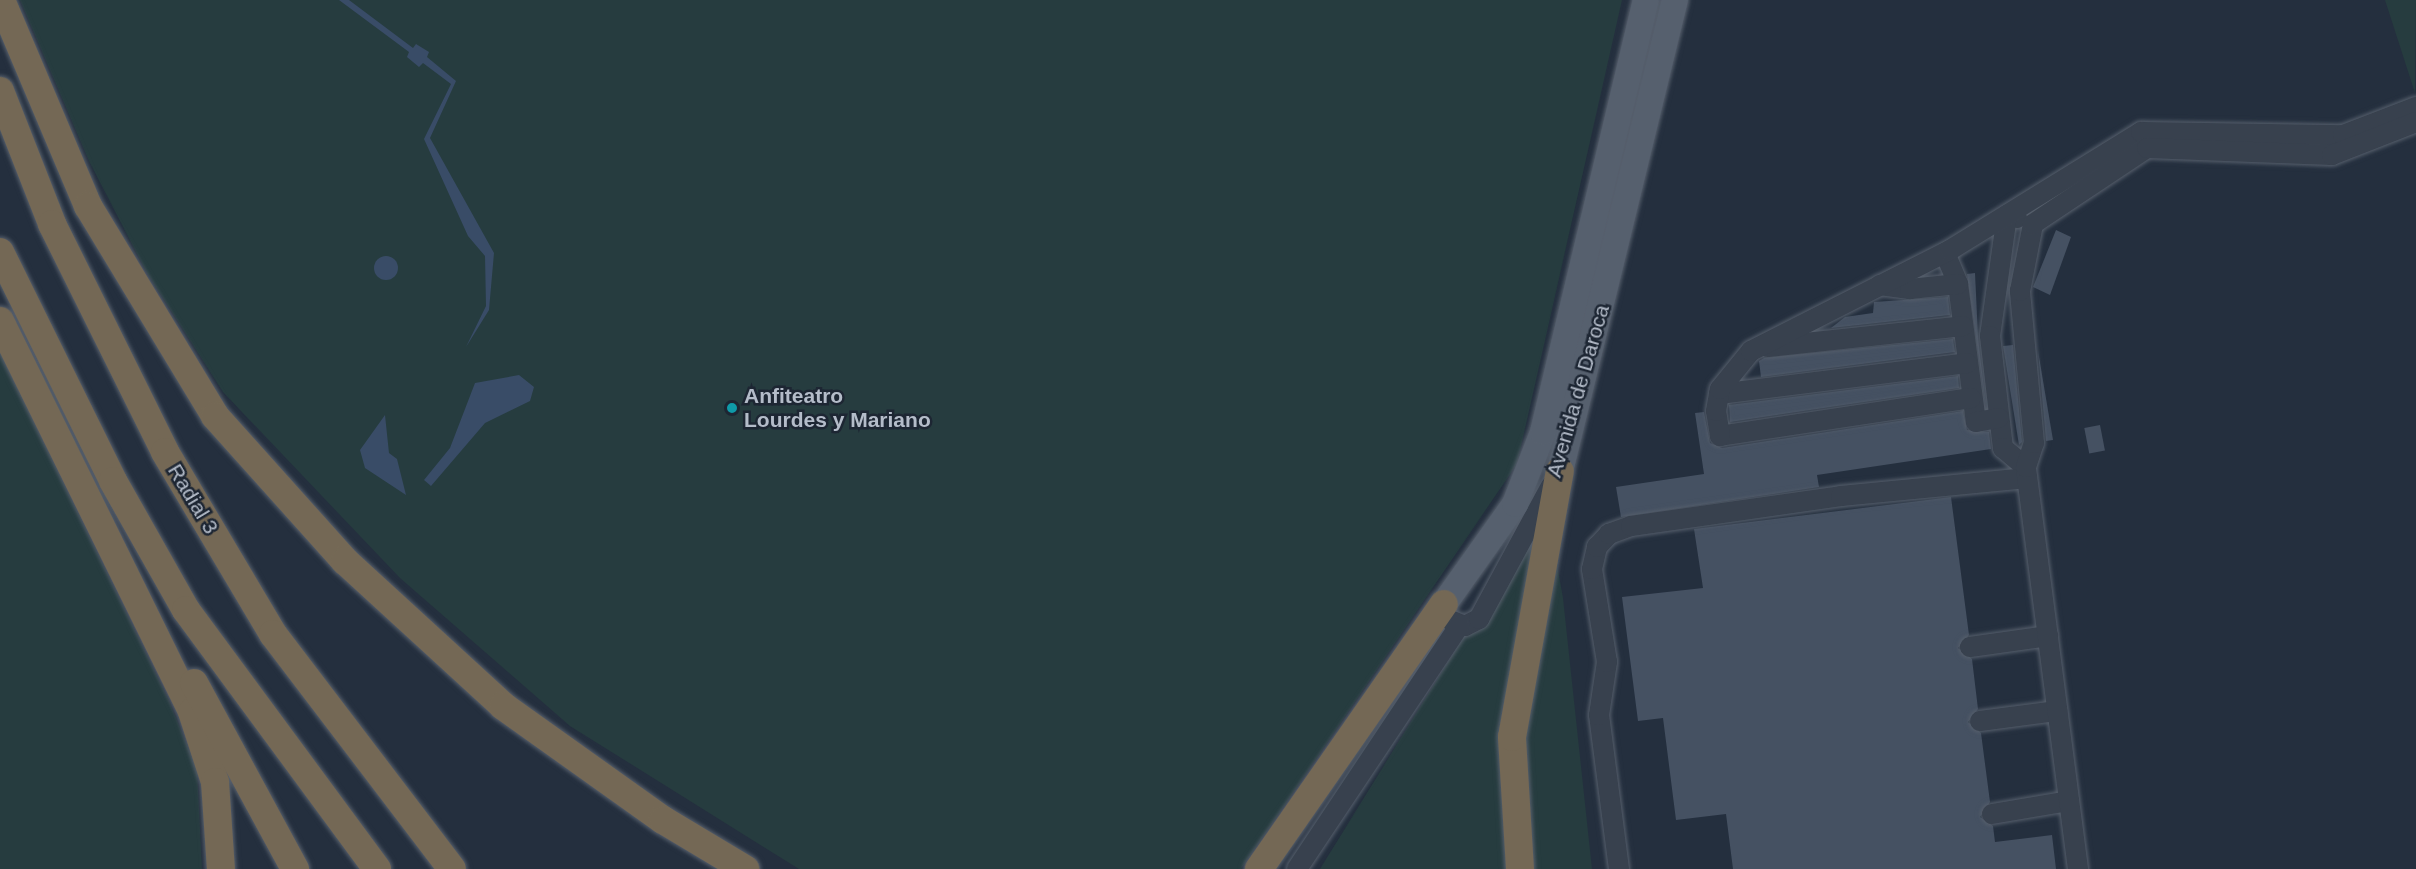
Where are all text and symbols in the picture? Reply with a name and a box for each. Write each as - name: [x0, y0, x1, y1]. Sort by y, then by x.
- street label: Avenida de Daroca: [1541, 302, 1615, 480]
- place label: Anfiteatro Lourdes y Mariano: [744, 383, 931, 433]
- marker: Anfiteatro Lourdes y Mariano: [725, 401, 739, 415]
- street label: Radial 3: [162, 459, 224, 539]

